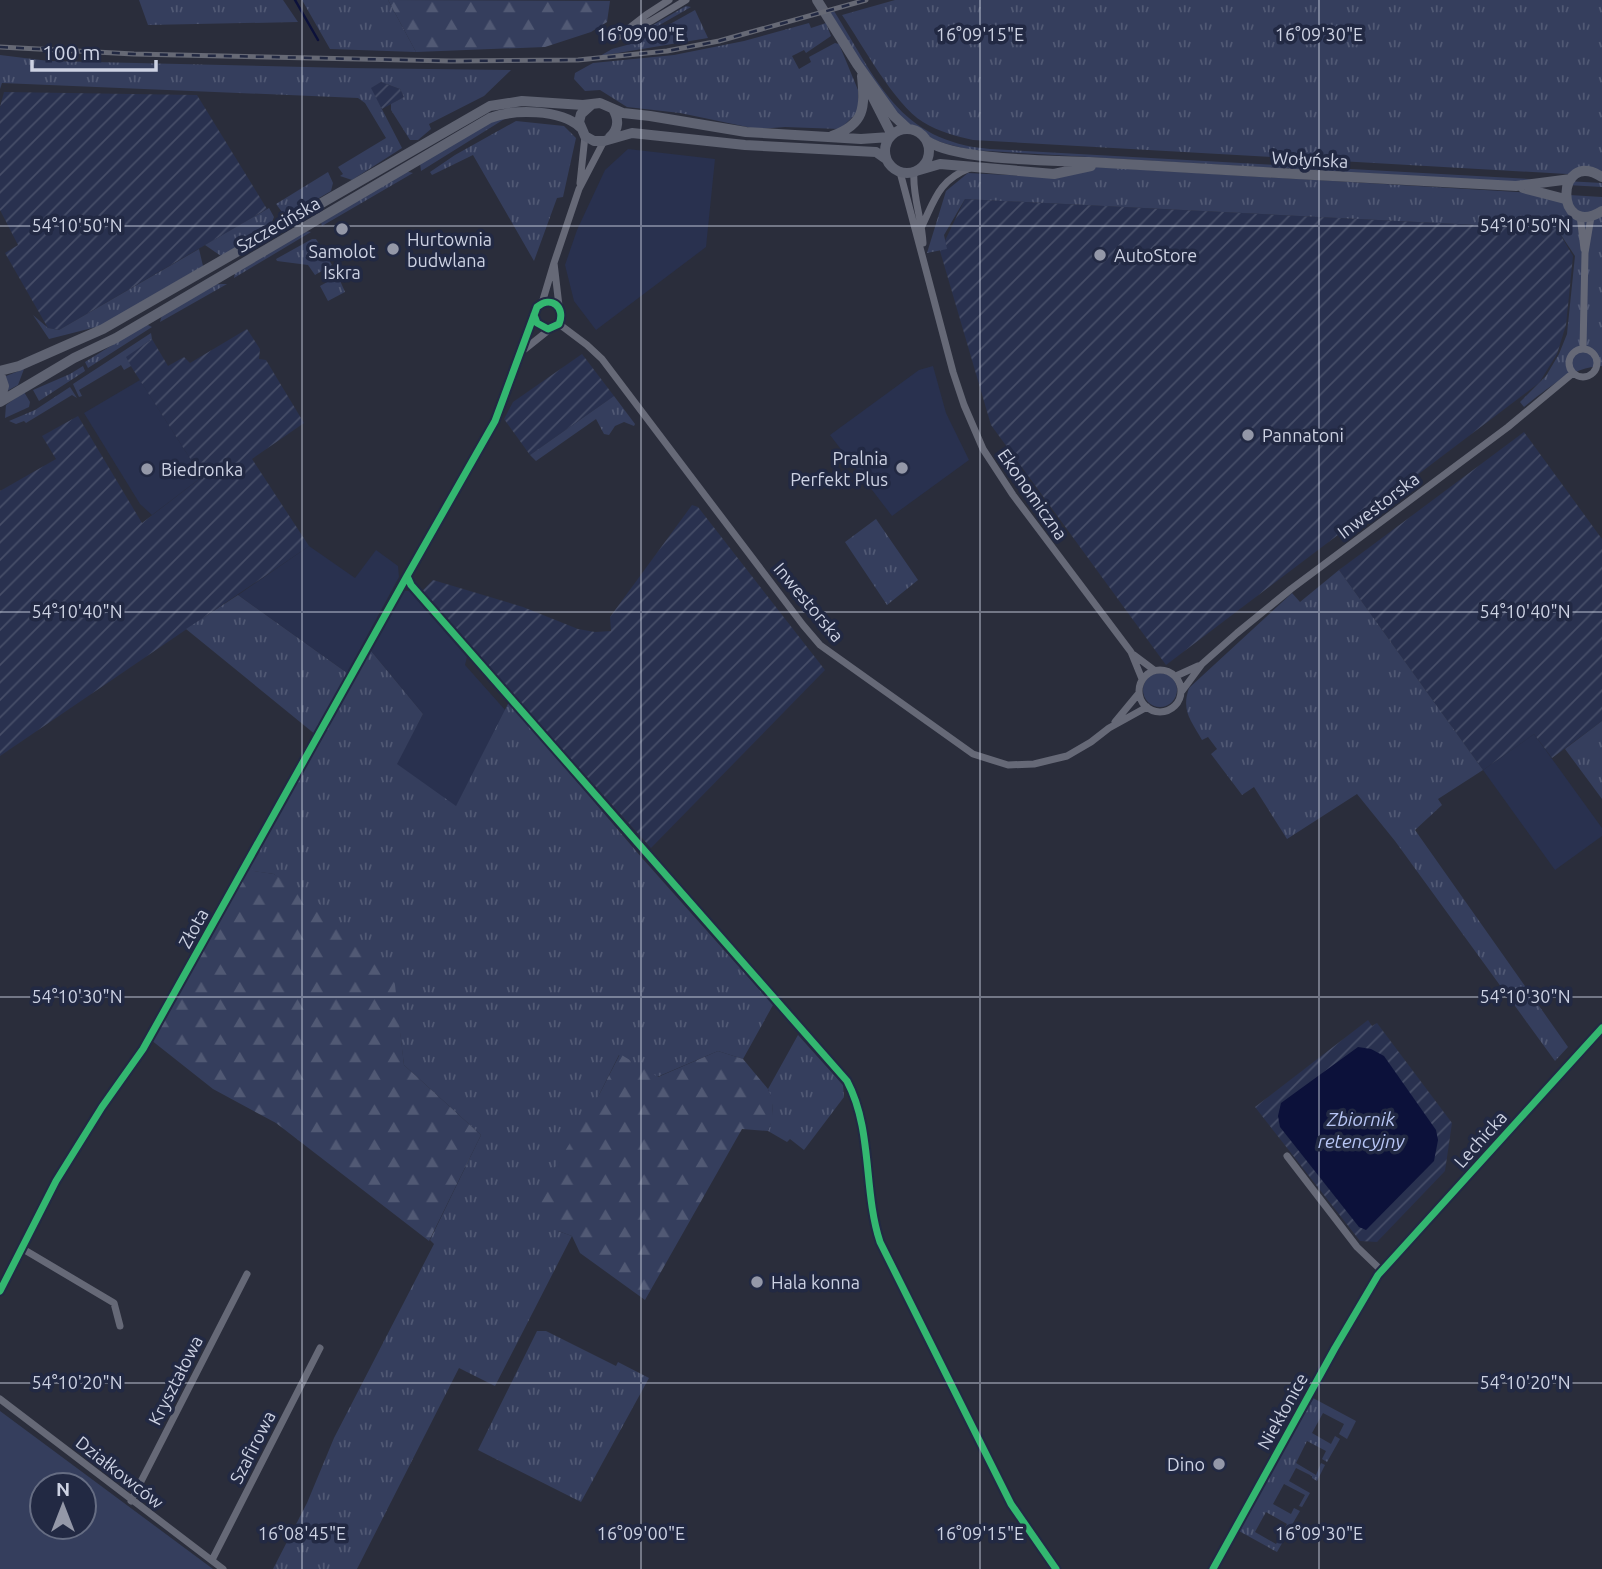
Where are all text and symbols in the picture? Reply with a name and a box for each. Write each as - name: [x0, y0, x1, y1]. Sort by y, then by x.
- text: 16°09'00"E: [597, 24, 685, 44]
- text: 16°09'15"E: [936, 24, 1024, 44]
- text: 16°09'30"E: [1275, 24, 1363, 44]
- scale bar: [32, 28, 156, 72]
- text: 100 m: [42, 40, 100, 64]
- street label: Wołyńska: [1271, 147, 1349, 171]
- street label: Szczecińska: [233, 192, 323, 256]
- text: 54°10'50"N: [31, 215, 123, 235]
- text: 54°10'50"N: [1479, 215, 1571, 235]
- marker: Samolot Iskra: [334, 221, 350, 237]
- place label: Hurtownia budwlana: [407, 229, 492, 270]
- place label: Samolot Iskra: [308, 241, 376, 282]
- marker: Hurtownia budwlana: [385, 241, 401, 257]
- place label: AutoStore: [1114, 245, 1197, 265]
- marker: AutoStore: [1092, 247, 1108, 263]
- place label: Pannatoni: [1262, 425, 1344, 445]
- marker: Pannatoni: [1240, 427, 1256, 443]
- street label: Ekonomiczna: [994, 445, 1072, 543]
- place label: Pralnia Perfekt Plus: [790, 448, 888, 489]
- place label: Biedronka: [161, 459, 243, 479]
- marker: Pralnia Perfekt Plus: [894, 460, 910, 476]
- marker: Biedronka: [139, 461, 155, 477]
- street label: Inwestorska: [1333, 468, 1423, 542]
- street label: Inwestorska: [770, 558, 848, 646]
- text: 54°10'40"N: [31, 601, 123, 621]
- text: 54°10'40"N: [1479, 601, 1571, 621]
- street label: Złota: [174, 905, 212, 951]
- text: 54°10'30"N: [31, 986, 123, 1006]
- text: 54°10'30"N: [1479, 986, 1571, 1006]
- street label: Lechicka: [1450, 1107, 1510, 1171]
- water label: Zbiornik retencyjny: [1318, 1108, 1405, 1152]
- place label: Hala konna: [771, 1272, 860, 1292]
- marker: Hala konna: [749, 1274, 765, 1290]
- street label: Kryształowa: [144, 1332, 206, 1428]
- street label: Niekłonice: [1253, 1369, 1311, 1453]
- text: 54°10'20"N: [31, 1372, 123, 1392]
- text: 54°10'20"N: [1479, 1372, 1571, 1392]
- street label: Szafirowa: [225, 1407, 279, 1487]
- street label: Działkowców: [72, 1432, 168, 1512]
- place label: Dino: [1167, 1454, 1205, 1474]
- marker: Dino: [1211, 1456, 1227, 1472]
- north arrow: [28, 1471, 98, 1541]
- text: N: [56, 1478, 70, 1500]
- text: 16°08'45"E: [258, 1523, 346, 1543]
- text: 16°09'00"E: [597, 1523, 685, 1543]
- text: 16°09'15"E: [936, 1523, 1024, 1543]
- text: 16°09'30"E: [1275, 1523, 1363, 1543]

